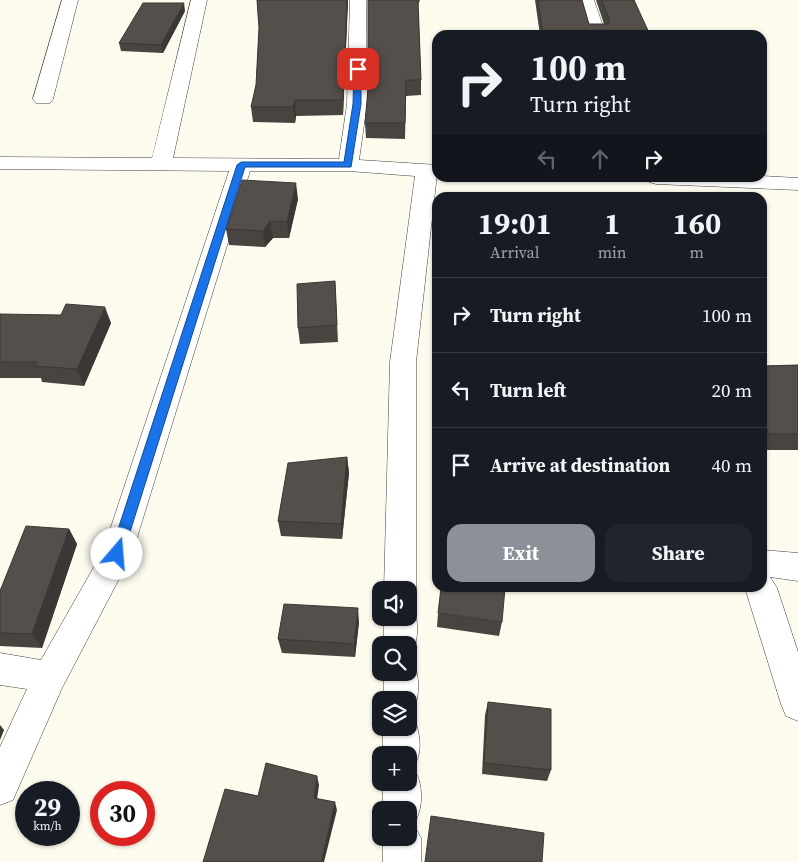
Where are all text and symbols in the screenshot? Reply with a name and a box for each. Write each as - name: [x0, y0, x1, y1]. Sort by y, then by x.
- text: 100 m: [530, 44, 626, 92]
- pin: [337, 48, 379, 90]
- icon: right: [447, 50, 512, 115]
- icon: arrive: [344, 55, 372, 83]
- text: Turn right: [530, 89, 631, 119]
- icon: left: [533, 145, 561, 173]
- icon: ahead: [586, 145, 614, 173]
- icon: right: [639, 145, 667, 173]
- text: 19:01: [478, 203, 552, 244]
- text: 1: [604, 203, 620, 244]
- text: 160: [672, 203, 721, 244]
- text: Arrival: [490, 241, 540, 263]
- text: min: [598, 241, 627, 263]
- text: m: [690, 241, 704, 263]
- icon: right: [447, 301, 475, 329]
- text: Turn right: [490, 302, 581, 328]
- text: 100 m: [702, 302, 752, 328]
- icon: left: [447, 376, 475, 404]
- text: Turn left: [490, 377, 566, 403]
- text: 20 m: [711, 377, 752, 403]
- icon: arrive: [447, 451, 475, 479]
- text: Arrive at destination: [490, 452, 670, 478]
- text: 40 m: [711, 452, 752, 478]
- button: Exit: [447, 524, 595, 582]
- button: Share: [605, 524, 752, 582]
- position arrow: [90, 527, 142, 579]
- map controls: [372, 581, 417, 846]
- button: sound: [372, 581, 417, 626]
- button: search: [372, 636, 417, 681]
- button: layers: [372, 691, 417, 736]
- button: +: [372, 746, 417, 791]
- speed limit sign: 30: [90, 781, 155, 846]
- text: 29: [34, 790, 61, 824]
- button: −: [372, 801, 417, 846]
- text: km/h: [33, 818, 62, 834]

